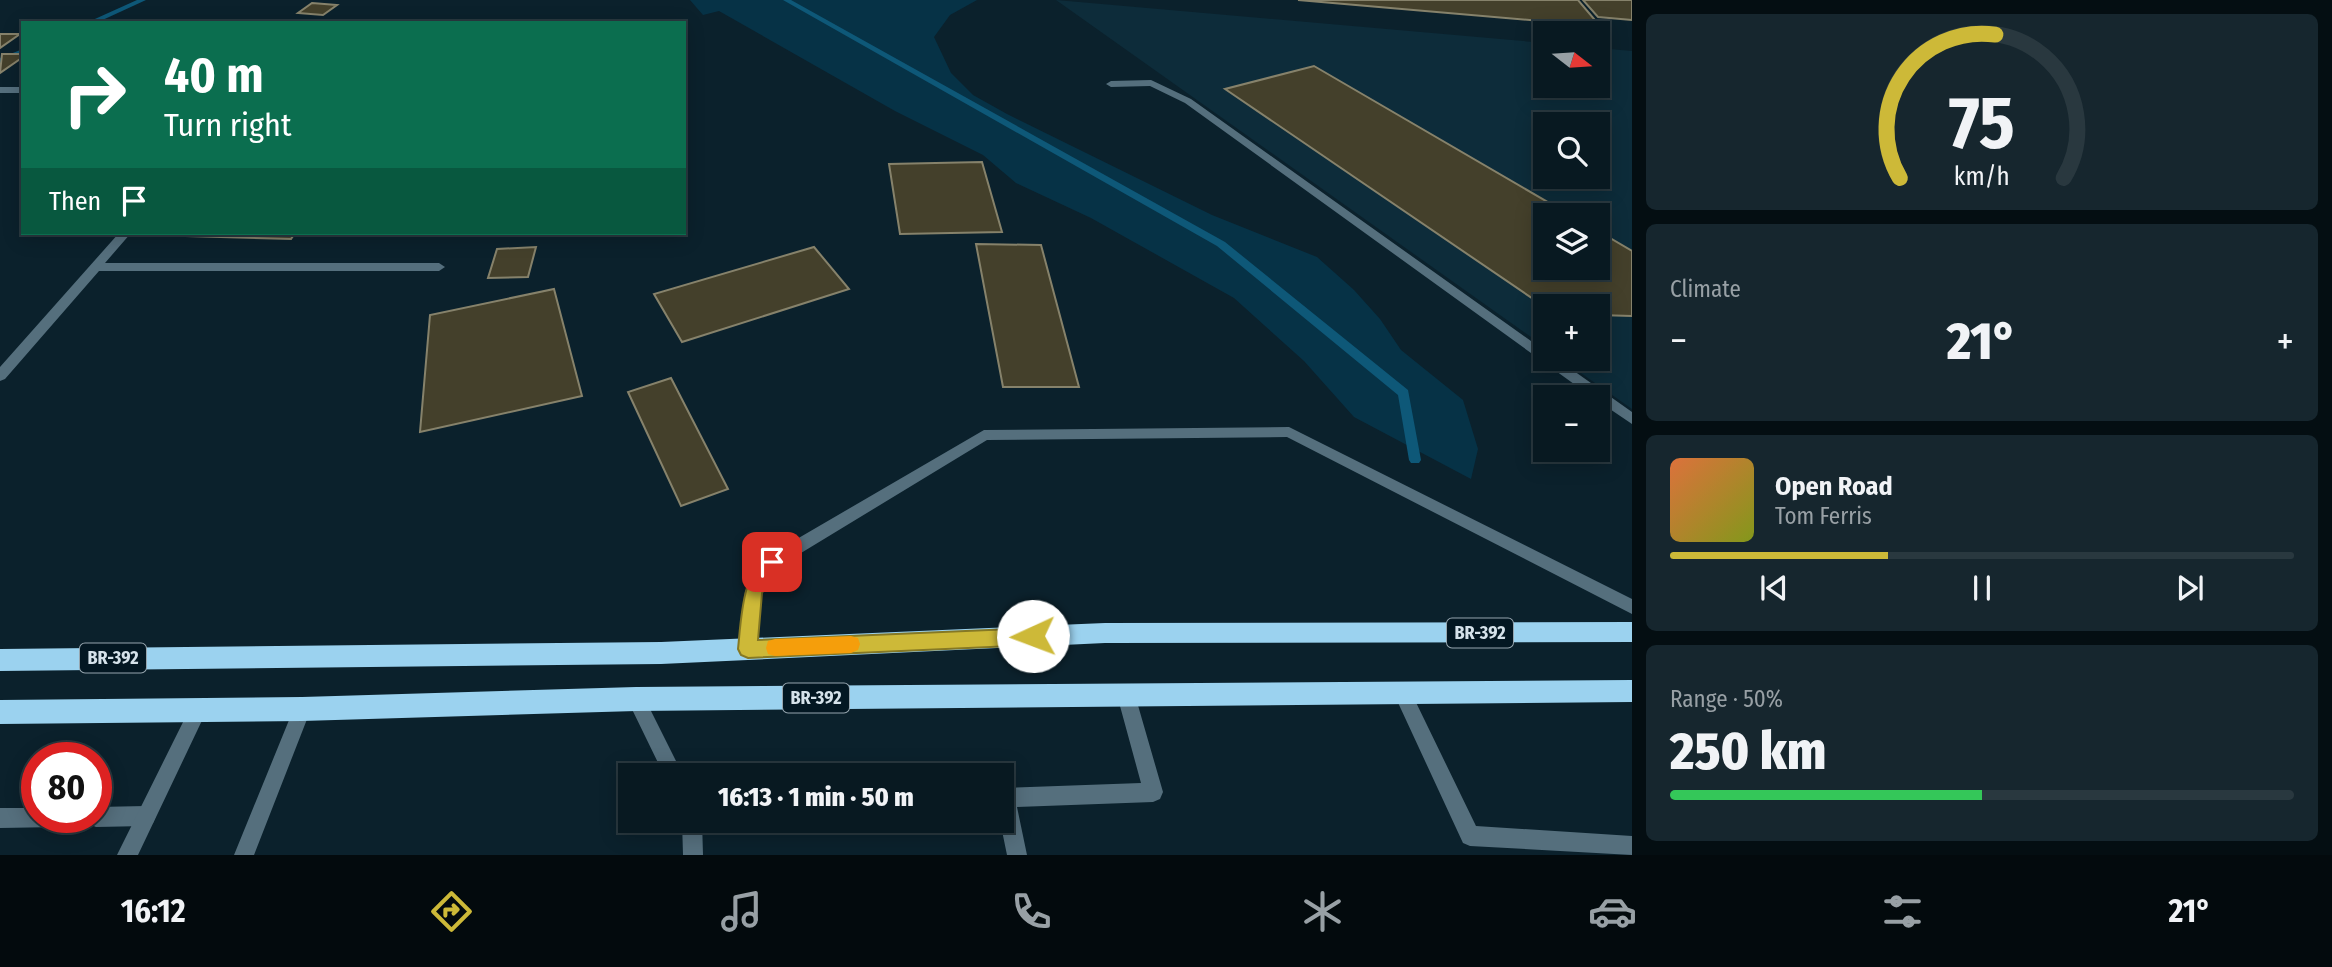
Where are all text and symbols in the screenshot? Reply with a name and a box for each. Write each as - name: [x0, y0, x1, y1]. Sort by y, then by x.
- north arrow: [1533, 21, 1610, 98]
- map controls: [1533, 21, 1610, 462]
- text: 40 m: [164, 46, 264, 105]
- icon: right: [49, 49, 140, 140]
- text: 75: [1949, 81, 2015, 168]
- text: Turn right: [164, 106, 291, 144]
- button: search: [1533, 112, 1610, 189]
- text: km/h: [1954, 162, 2010, 192]
- icon: arrive: [115, 182, 153, 220]
- text: Then: [49, 186, 101, 217]
- button: layers: [1533, 203, 1610, 280]
- text: Climate: [1670, 275, 1741, 303]
- button: +: [1533, 294, 1610, 371]
- text: 21°: [1947, 310, 2017, 373]
- text: −: [1670, 318, 1687, 364]
- text: +: [2277, 318, 2294, 364]
- button: −: [1533, 385, 1610, 462]
- text: Open Road: [1775, 471, 1893, 502]
- text: Tom Ferris: [1775, 502, 1872, 530]
- pin: [742, 532, 802, 592]
- icon: arrive: [753, 543, 791, 581]
- icon: previous: [1755, 569, 1793, 607]
- icon: pause: [1963, 569, 2001, 607]
- icon: next: [2171, 569, 2209, 607]
- position arrow: [996, 599, 1070, 673]
- road number: BR-392: [1447, 618, 1513, 648]
- road number: BR-392: [80, 644, 146, 672]
- road number: BR-392: [783, 684, 849, 712]
- text: Range · 50%: [1670, 685, 1783, 713]
- text: 250 km: [1670, 720, 1826, 783]
- speed limit sign: 80: [21, 742, 112, 833]
- text: 16:13 · 1 min · 50 m: [718, 782, 914, 813]
- icon: directions: [427, 887, 476, 936]
- icon: music: [717, 887, 766, 936]
- icon: phone: [1007, 887, 1056, 936]
- icon: climate: [1298, 887, 1347, 936]
- icon: car: [1588, 887, 1637, 936]
- icon: filters: [1878, 887, 1927, 936]
- text: 16:12: [121, 892, 186, 930]
- text: 21°: [2168, 892, 2211, 930]

